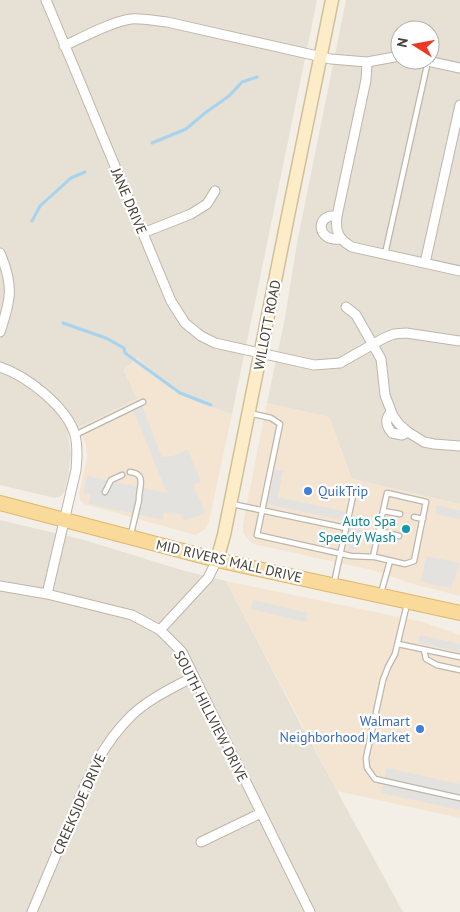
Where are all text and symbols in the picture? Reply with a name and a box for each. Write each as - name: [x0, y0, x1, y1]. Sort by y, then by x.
- north arrow: [390, 20, 440, 70]
- text: N: [393, 36, 412, 49]
- street label: JANE DRIVE: [107, 164, 151, 237]
- street label: WILLOTT ROAD: [249, 278, 285, 372]
- place label: QuikTrip: [318, 482, 368, 500]
- marker: QuikTrip: [302, 485, 314, 497]
- place label: Auto Spa Speedy Wash: [318, 512, 396, 546]
- marker: Auto Spa Speedy Wash: [400, 523, 412, 535]
- street label: MID RIVERS MALL DRIVE: [154, 535, 304, 587]
- street label: SOUTH HILLVIEW DRIVE: [170, 647, 252, 785]
- place label: Walmart Neighborhood Market: [280, 712, 410, 746]
- marker: Walmart Neighborhood Market: [414, 723, 426, 735]
- street label: CREEKSIDE DRIVE: [49, 751, 109, 857]

